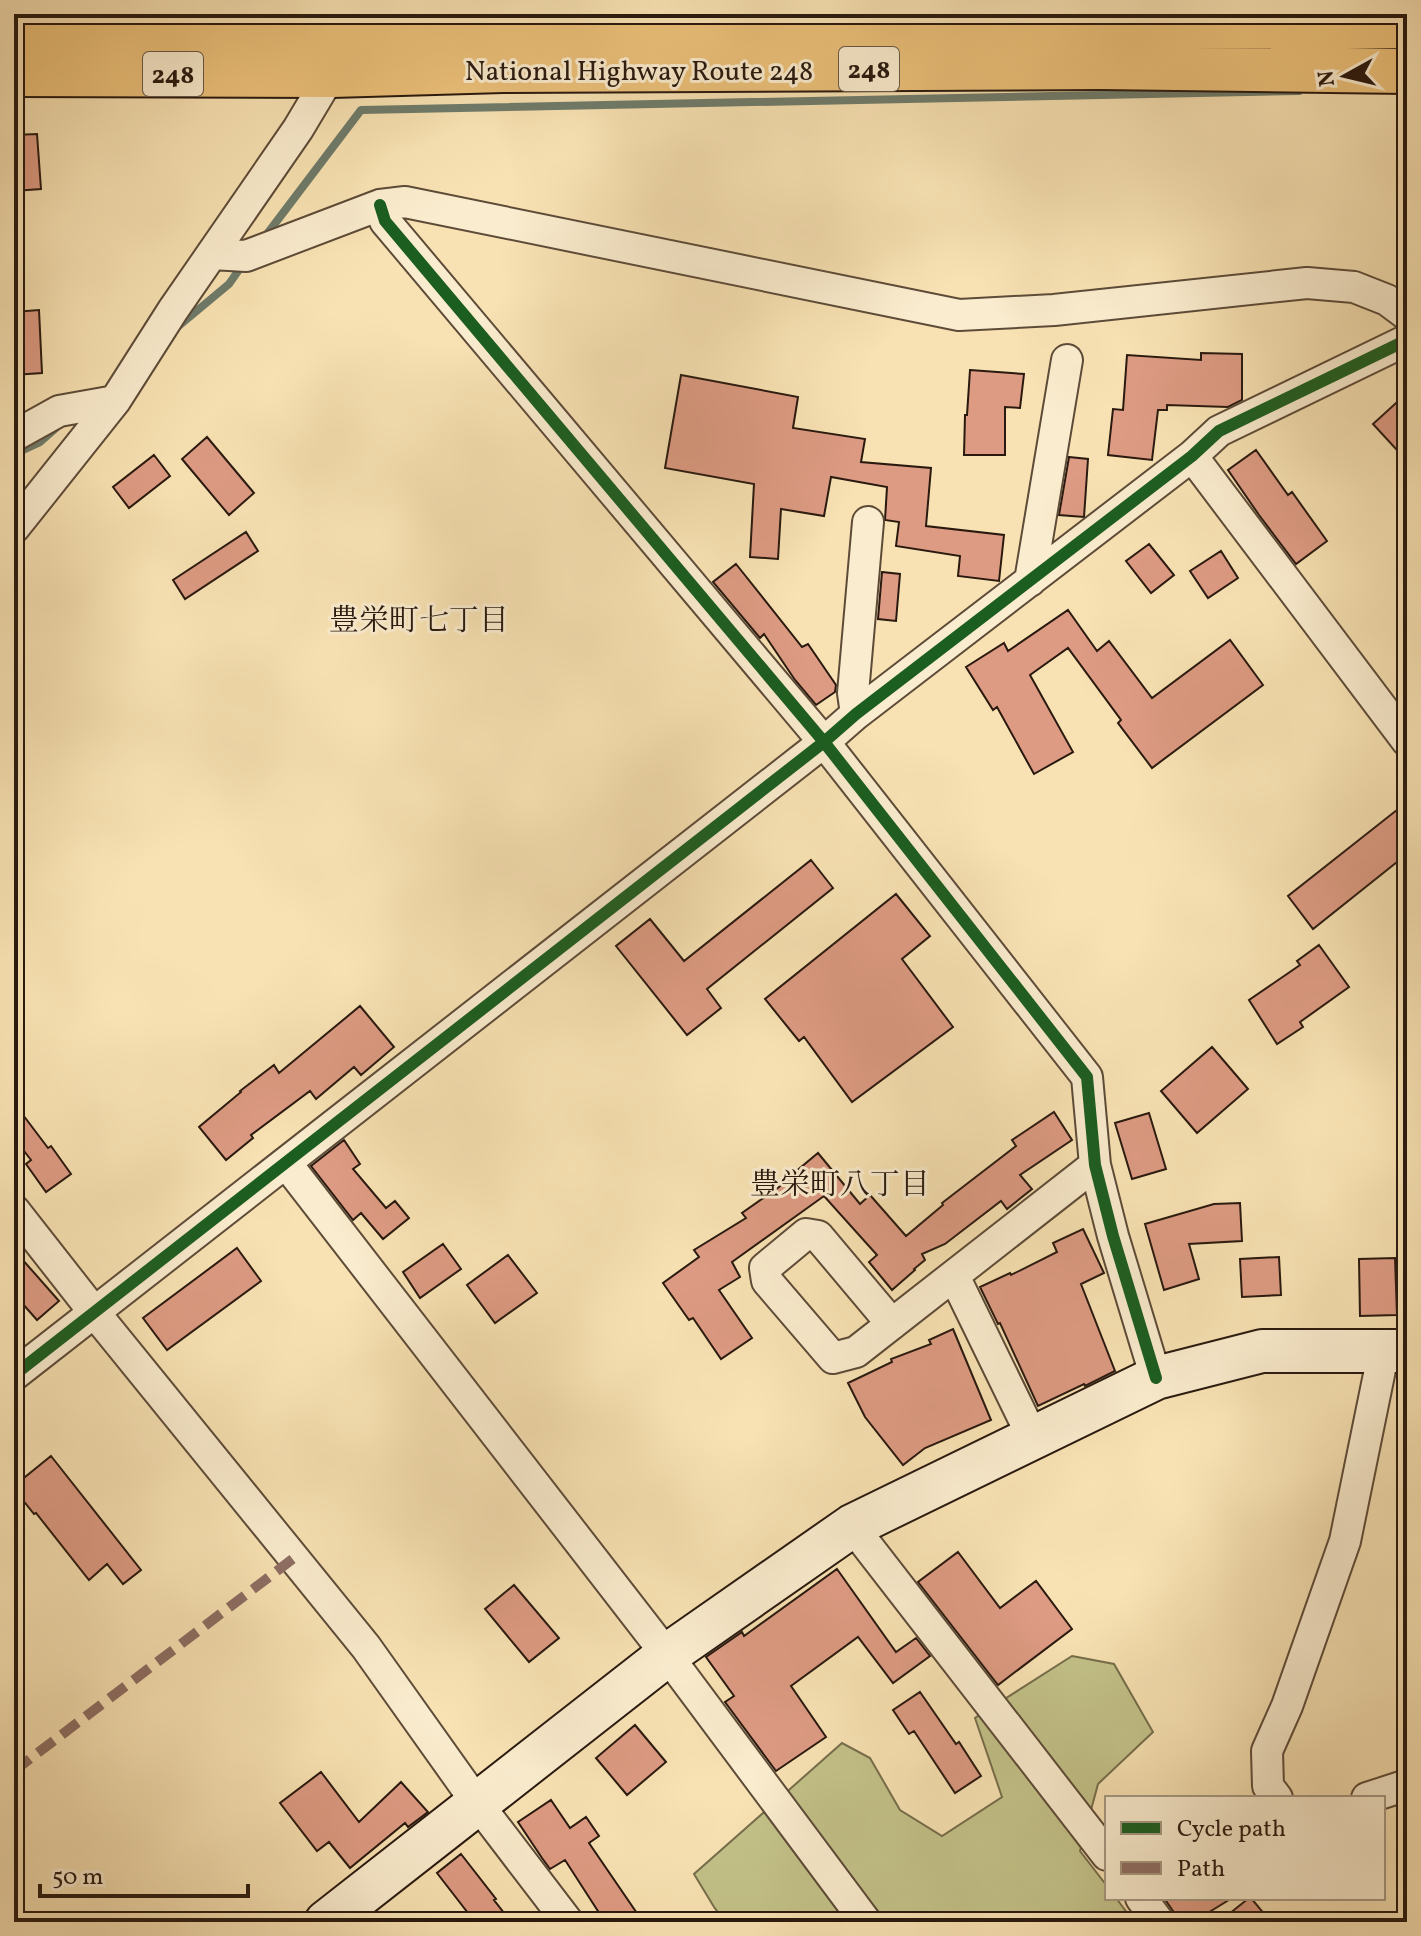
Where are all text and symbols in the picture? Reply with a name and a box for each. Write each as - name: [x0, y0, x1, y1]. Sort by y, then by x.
- north arrow: [1305, 36, 1385, 116]
- road number: 248: [839, 47, 899, 91]
- road number: 248: [143, 52, 203, 96]
- street label: National Highway Route 248: [465, 53, 813, 92]
- text: N: [1311, 68, 1344, 89]
- district label: 豊栄町七丁目: [329, 601, 509, 643]
- district label: 豊栄町八丁目: [750, 1165, 930, 1207]
- legend: [1105, 1796, 1385, 1900]
- text: Cycle path: [1177, 1813, 1286, 1847]
- scale bar: [40, 1848, 248, 1898]
- text: Path: [1177, 1853, 1225, 1887]
- text: 50 m: [52, 1861, 104, 1895]

